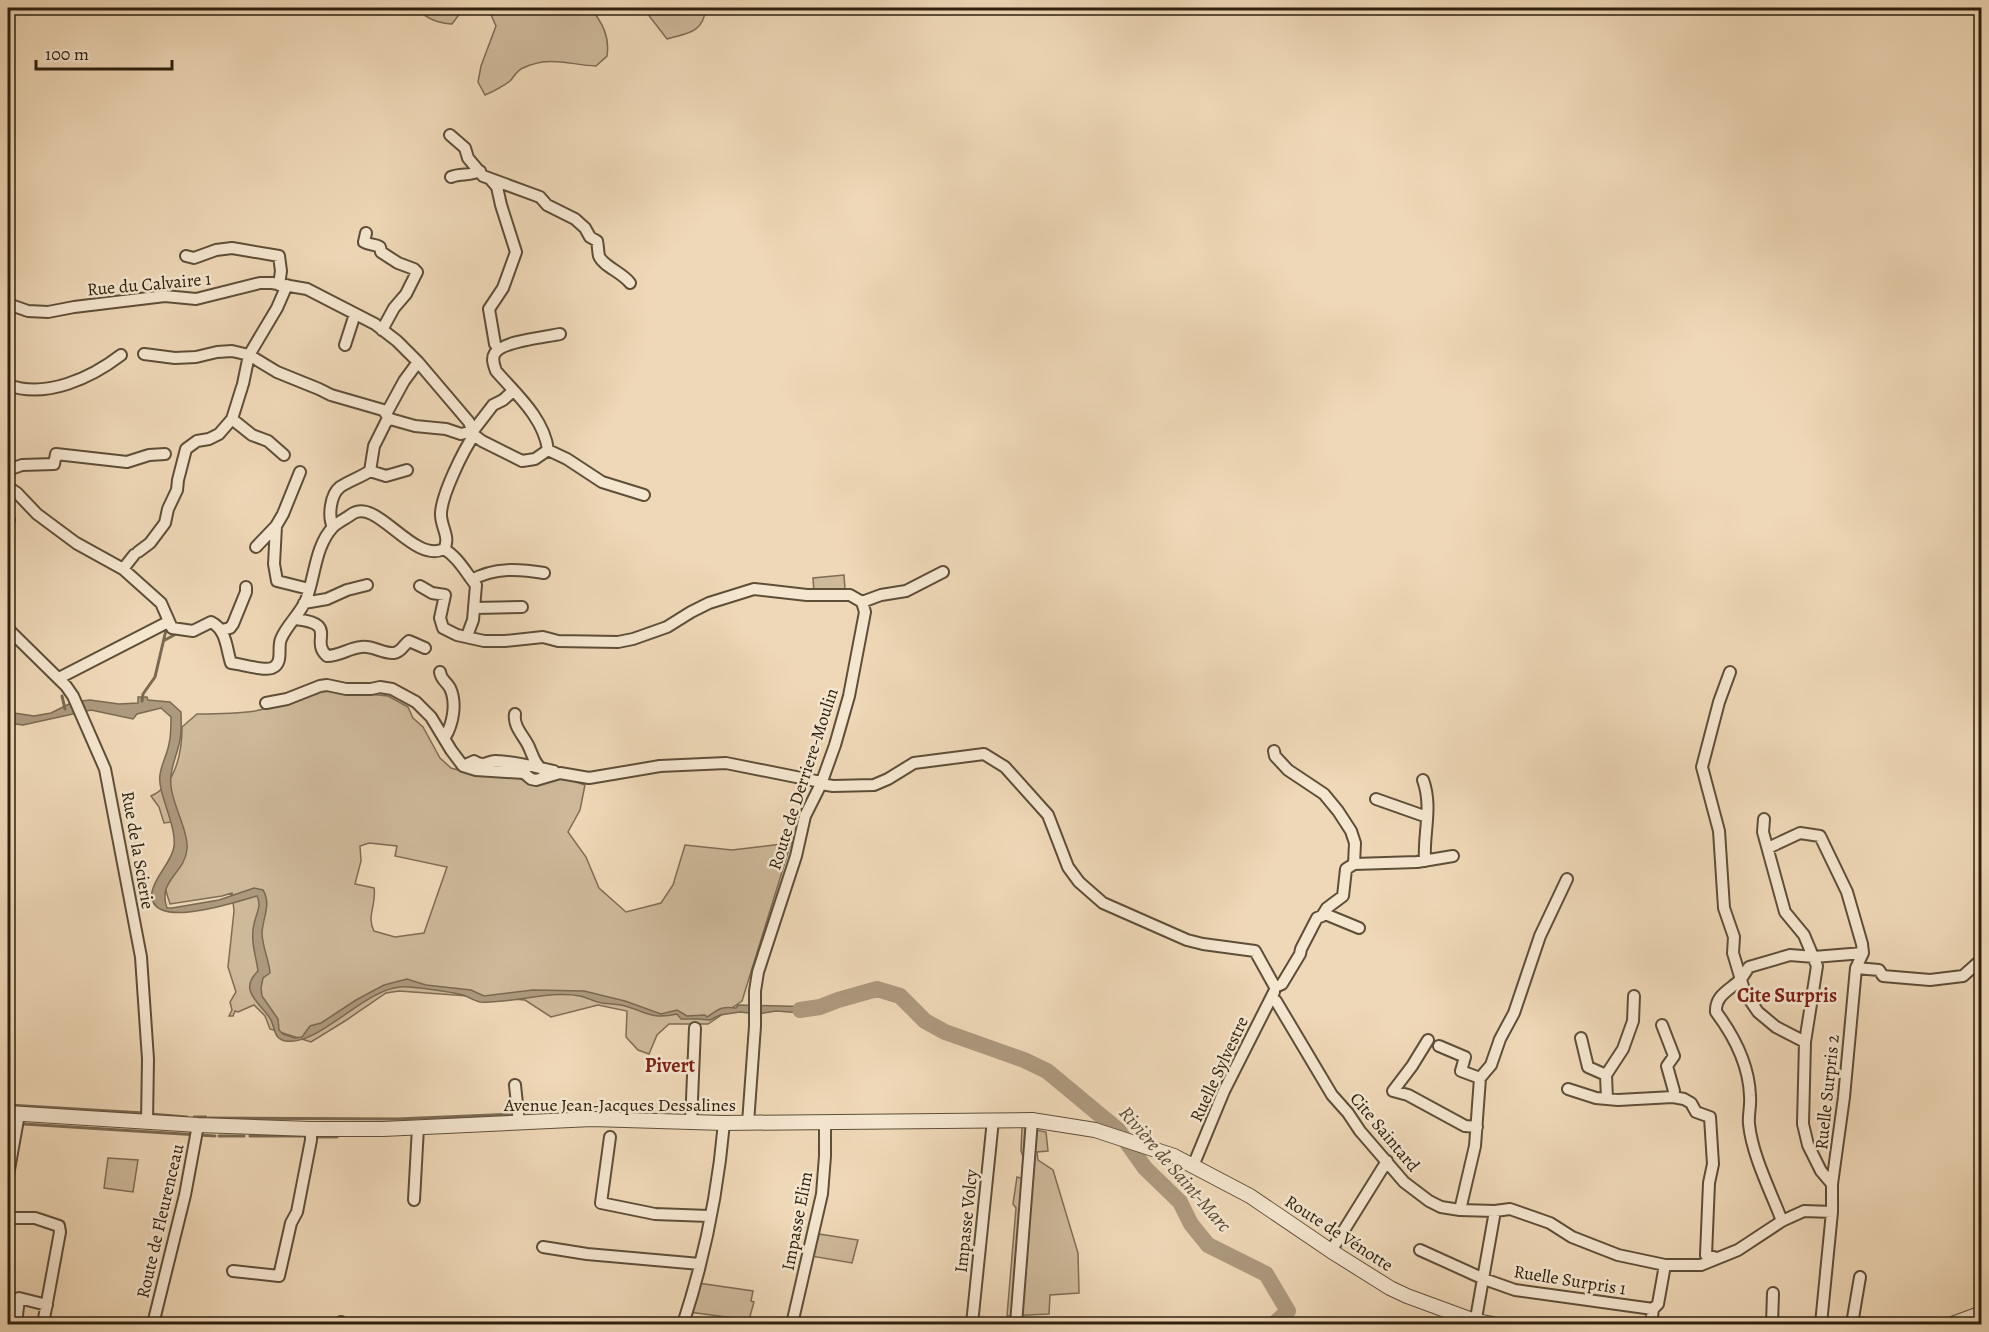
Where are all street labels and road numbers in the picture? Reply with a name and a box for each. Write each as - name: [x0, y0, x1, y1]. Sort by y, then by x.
- street label: Rue du Calvaire 1: [86, 267, 212, 301]
- street label: Route de Derriere-Moulin: [762, 685, 844, 873]
- street label: Rue de la Scierie: [116, 789, 160, 911]
- street label: Ruelle Sylvestre: [1184, 1012, 1254, 1126]
- street label: Ruelle Surpris 2: [1809, 1033, 1845, 1151]
- street label: Cite Saintard: [1345, 1087, 1426, 1177]
- street label: Avenue Jean-Jacques Dessalines: [503, 1093, 736, 1117]
- street label: Route de Fleurenceau: [131, 1141, 189, 1300]
- street label: Impasse Volcy: [949, 1167, 983, 1274]
- street label: Impasse Elim: [776, 1169, 818, 1273]
- street label: Route de Vénotte: [1280, 1189, 1398, 1277]
- street label: Ruelle Surpris 1: [1512, 1259, 1628, 1301]

